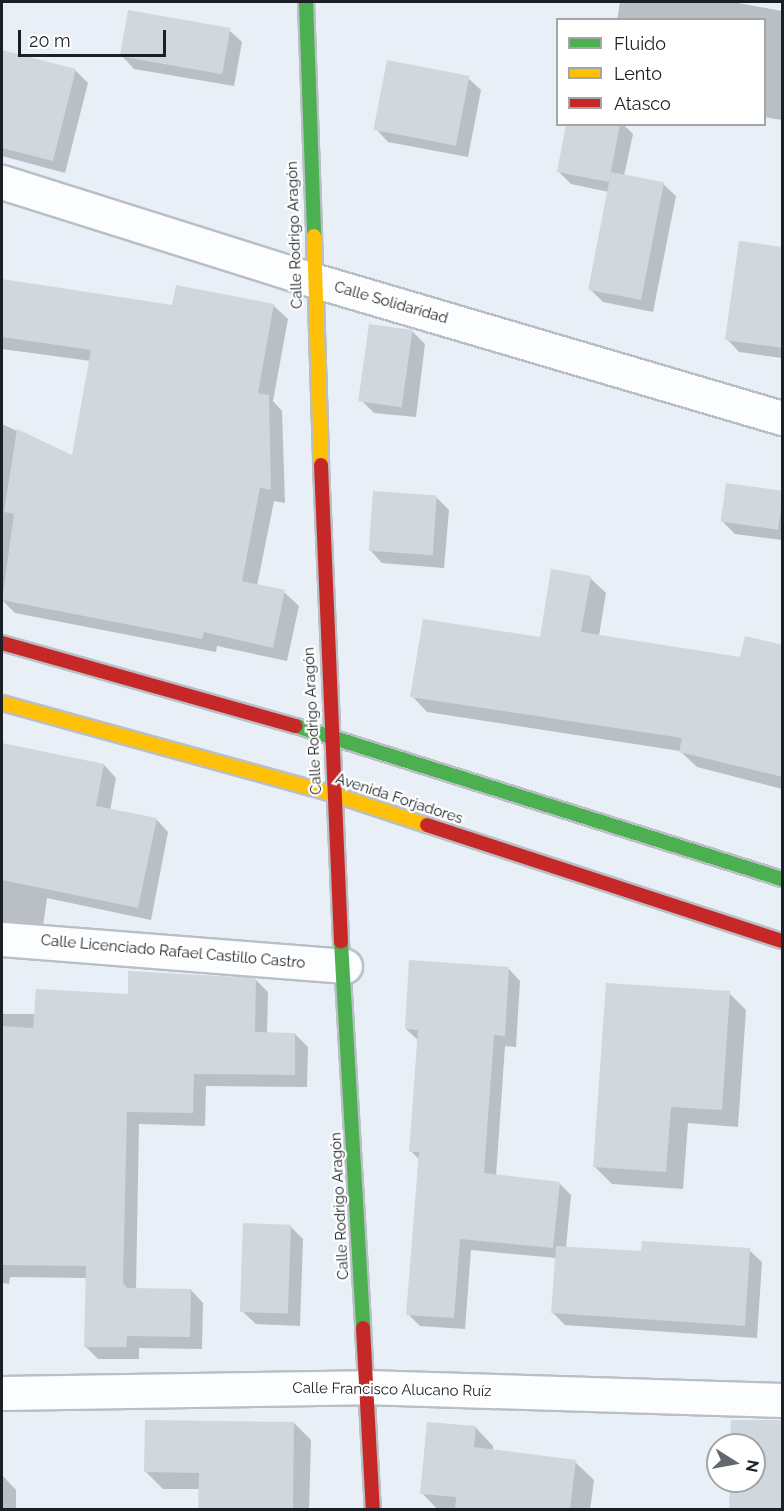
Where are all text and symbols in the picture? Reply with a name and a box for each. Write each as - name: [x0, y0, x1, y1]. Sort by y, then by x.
- scale bar: [21, 18, 170, 56]
- legend: [556, 18, 766, 126]
- text: 20 m: [29, 30, 71, 51]
- text: Fluido: [614, 33, 666, 54]
- text: Lento: [614, 63, 662, 84]
- text: Atasco: [614, 93, 671, 114]
- street label: Calle Rodrigo Aragón: [283, 161, 307, 309]
- street label: Calle Solidaridad: [332, 278, 450, 328]
- street label: Calle Rodrigo Aragón: [300, 647, 326, 795]
- street label: Avenida Forjadores: [333, 770, 465, 828]
- street label: Calle Licenciado Rafael Castillo Castro: [40, 931, 306, 973]
- street label: Calle Rodrigo Aragón: [327, 1132, 353, 1280]
- street label: Calle Francisco Alucano Ruíz: [292, 1379, 492, 1401]
- north arrow: [706, 1433, 766, 1493]
- text: N: [742, 1458, 763, 1474]

